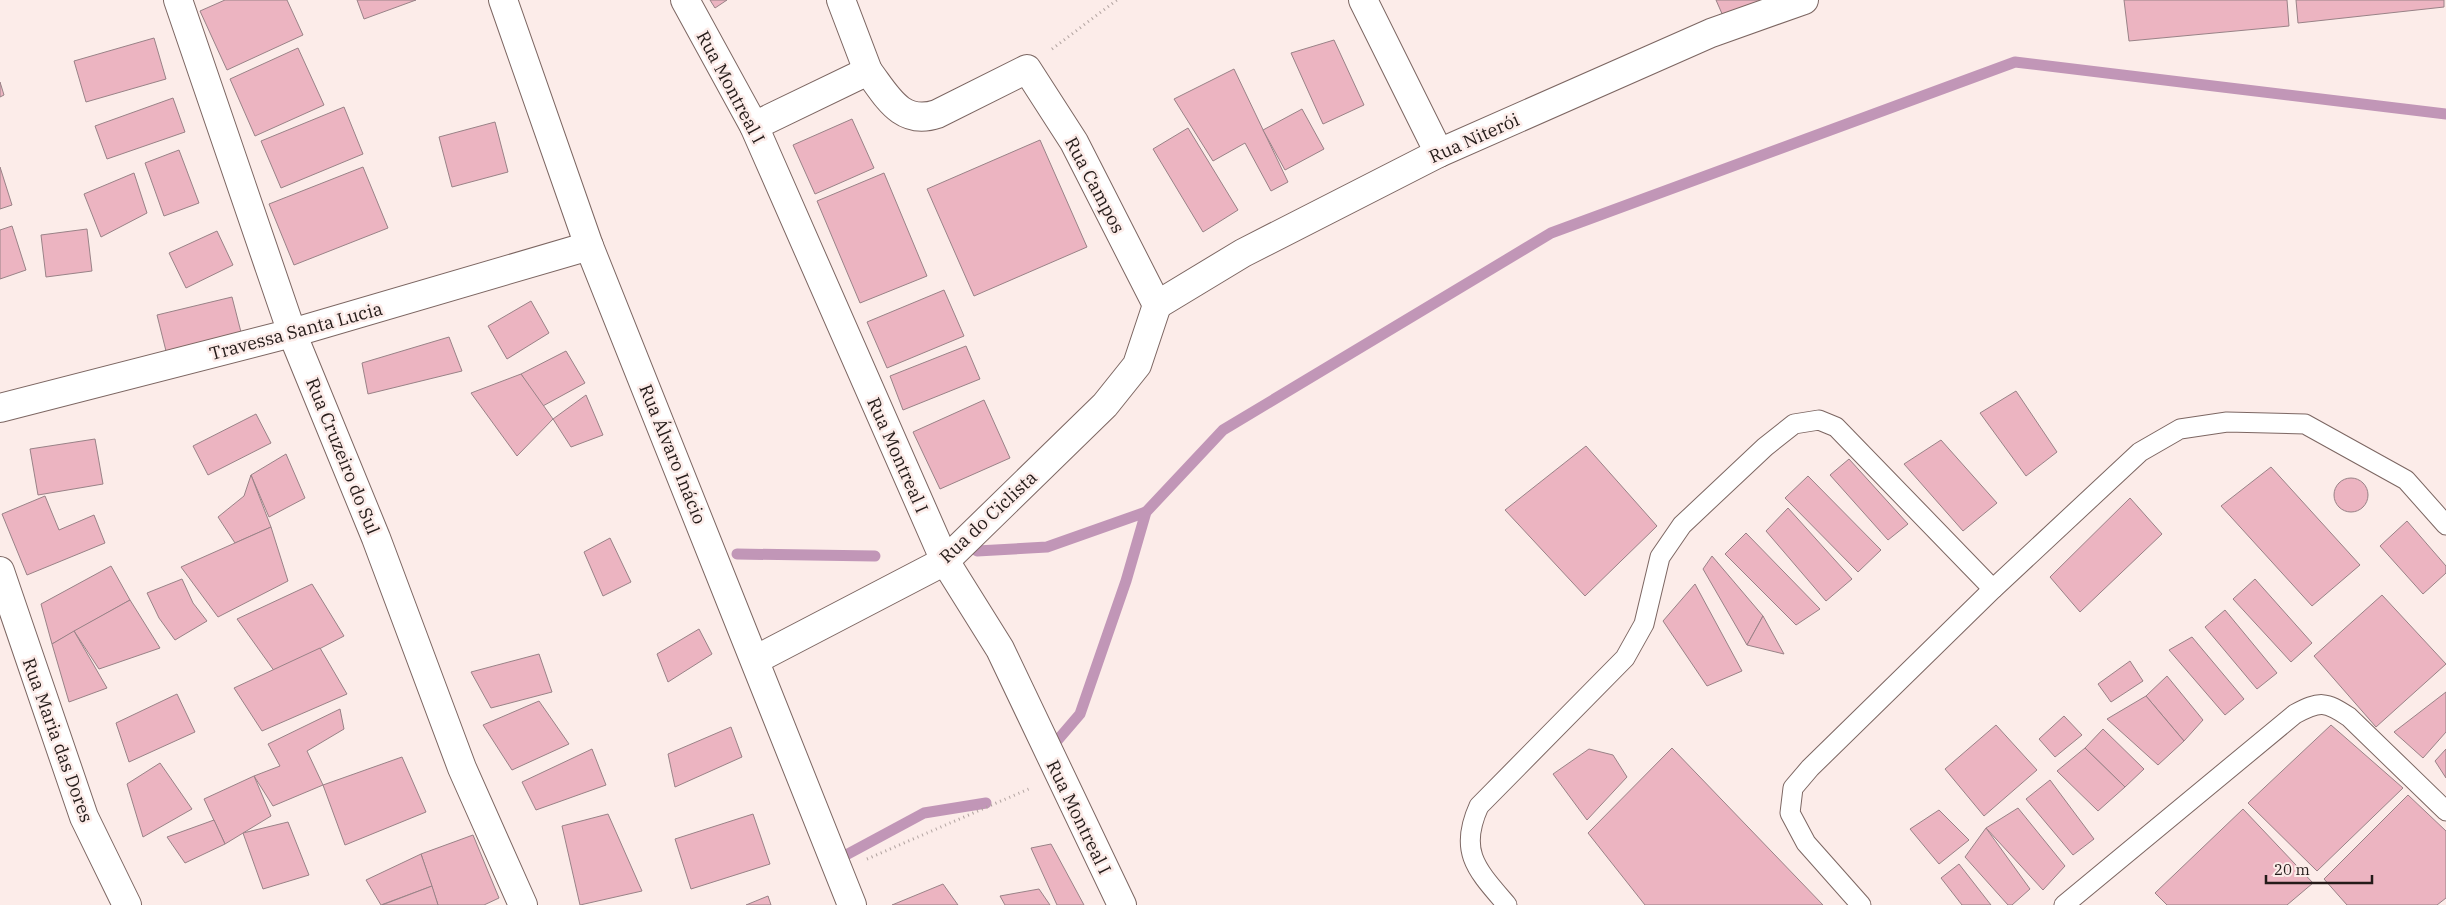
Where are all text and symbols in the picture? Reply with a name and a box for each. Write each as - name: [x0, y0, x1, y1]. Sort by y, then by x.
- street label: Rua Montreal I: [692, 27, 770, 147]
- street label: Rua Niterói: [1425, 108, 1523, 168]
- street label: Rua Campos: [1060, 133, 1130, 237]
- street label: Travessa Santa Lucia: [207, 297, 385, 365]
- street label: Rua Cruzeiro do Sul: [301, 374, 385, 538]
- street label: Rua Álvaro Inácio: [634, 381, 712, 527]
- street label: Rua Montreal I: [862, 394, 934, 516]
- street label: Rua do Ciclista: [934, 466, 1042, 568]
- street label: Rua Maria das Dores: [18, 655, 98, 825]
- street label: Rua Montreal I: [1041, 756, 1117, 878]
- scale bar: [2266, 852, 2372, 884]
- text: 20 m: [2274, 860, 2310, 879]

